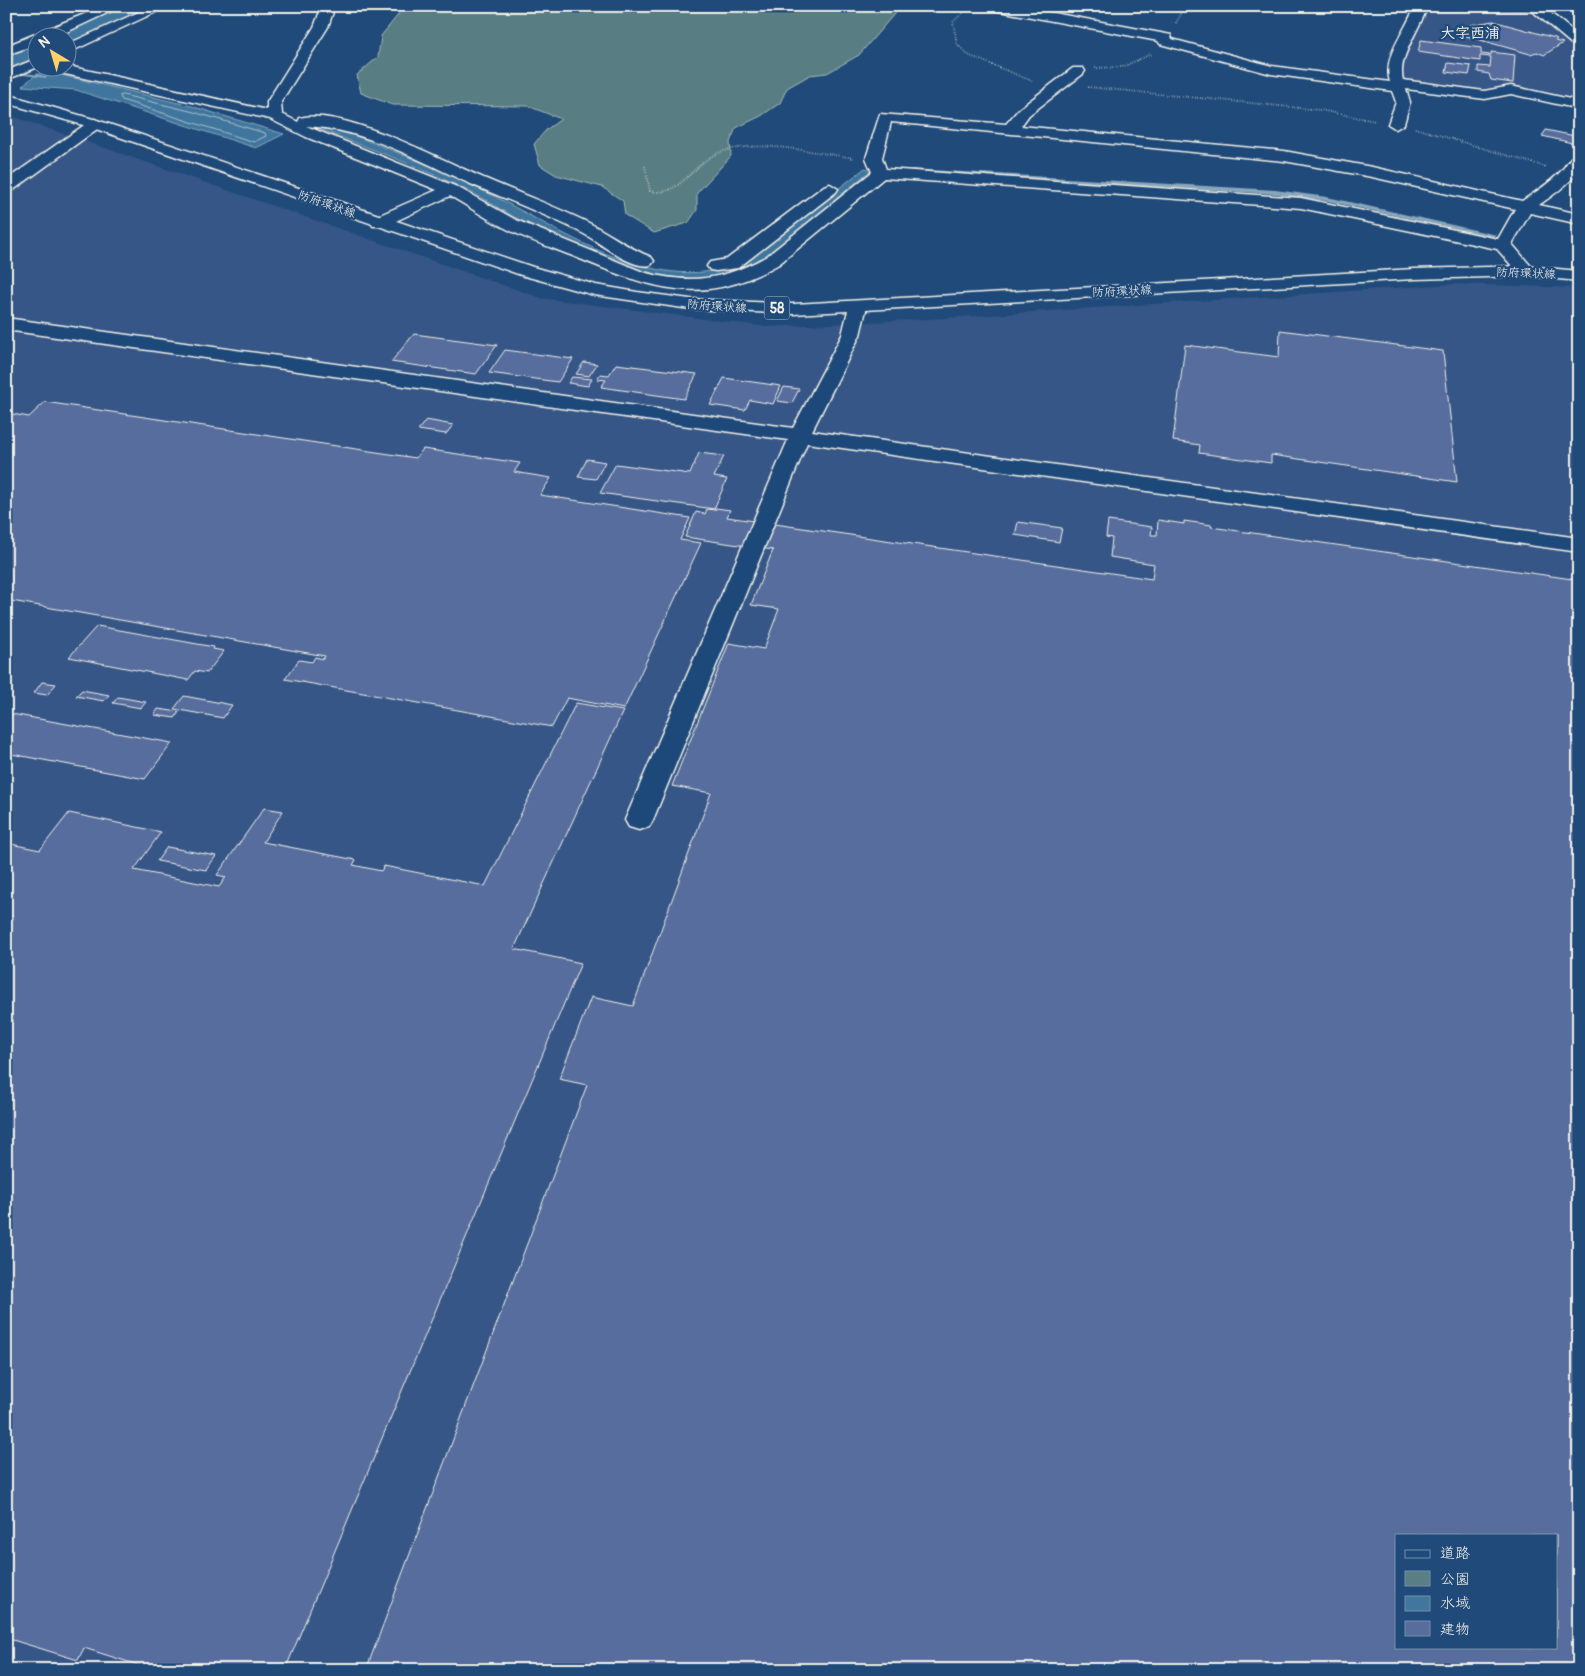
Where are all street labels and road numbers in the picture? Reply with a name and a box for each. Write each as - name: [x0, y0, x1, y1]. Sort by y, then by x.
- street label: 防府環状線: [296, 188, 358, 221]
- street label: 防府環状線: [1496, 265, 1556, 282]
- street label: 防府環状線: [1092, 282, 1152, 301]
- road number: 58: [764, 296, 790, 320]
- street label: 防府環状線: [687, 297, 747, 316]

